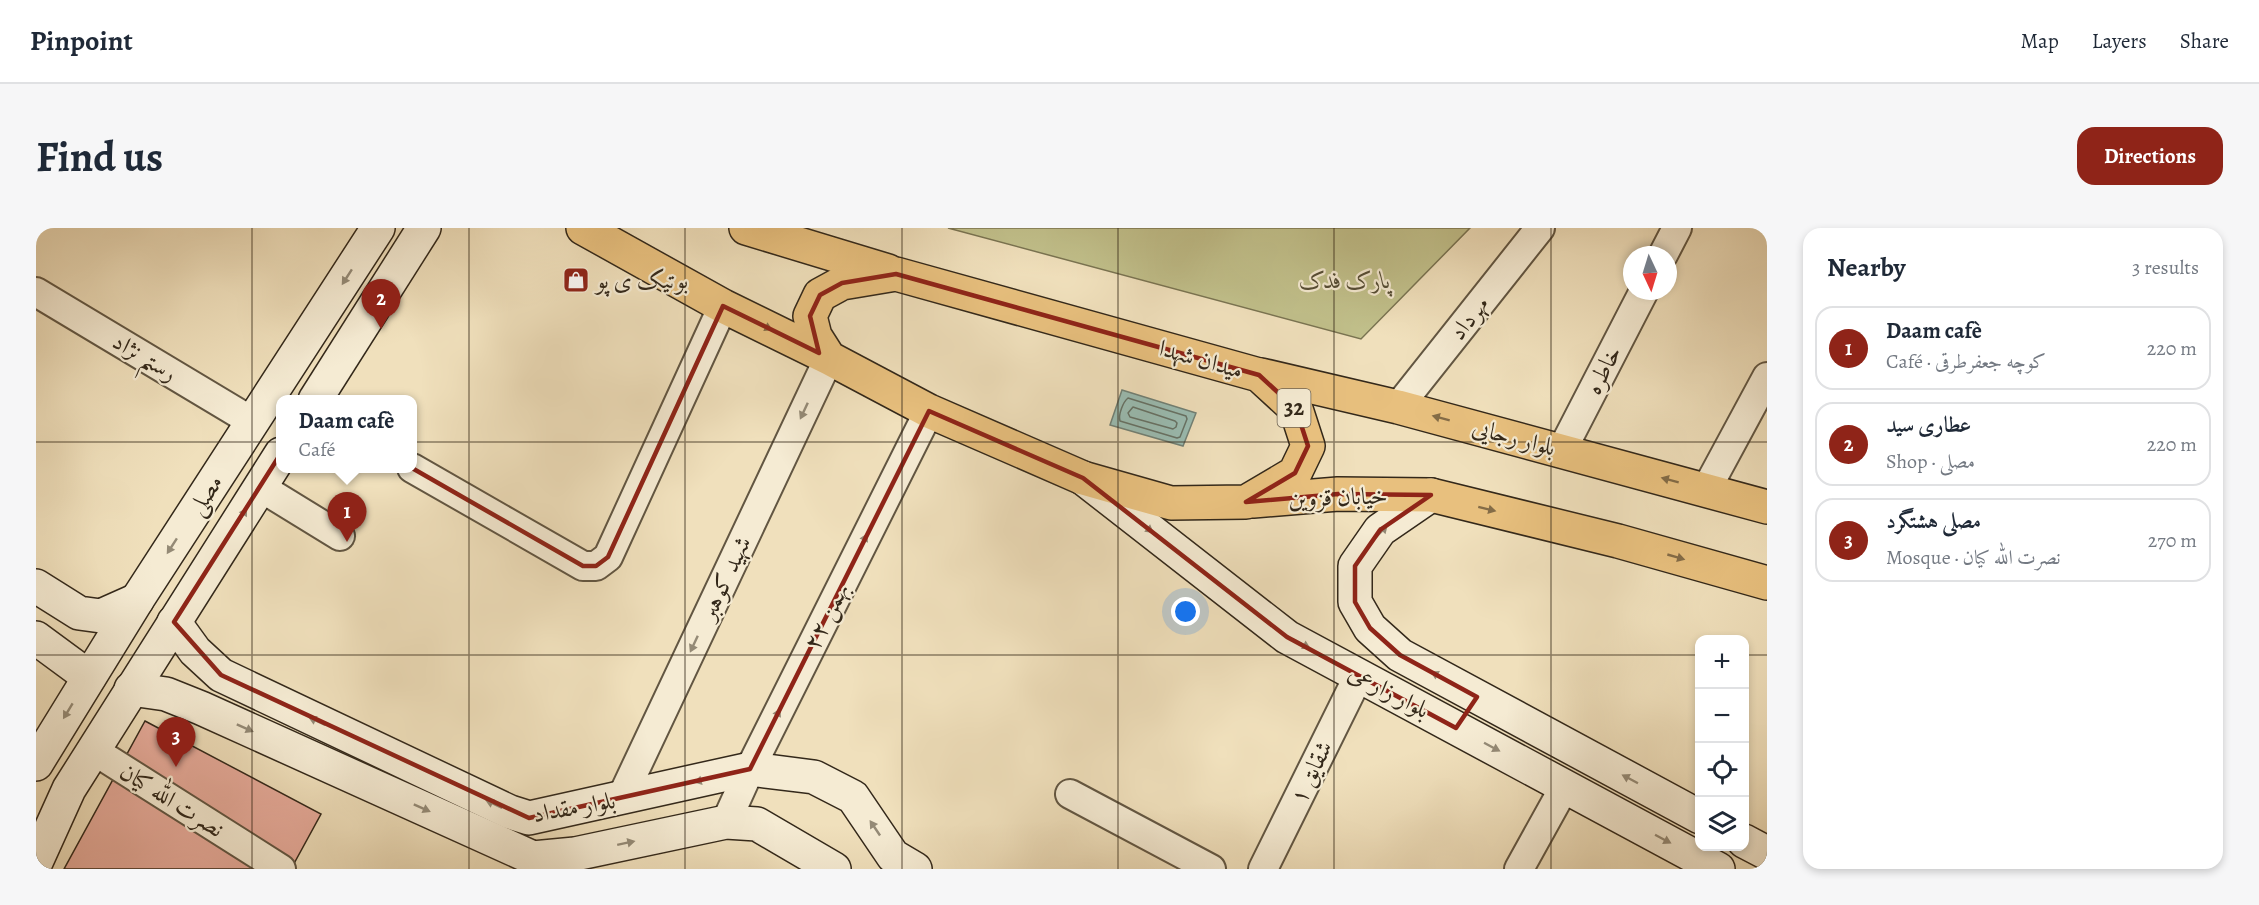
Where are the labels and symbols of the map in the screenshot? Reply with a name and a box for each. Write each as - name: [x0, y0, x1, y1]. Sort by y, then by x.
- north arrow: [1623, 246, 1677, 300]
- place label: بوتیک ی پو: [594, 264, 688, 297]
- park label: پارک فدک: [1299, 264, 1393, 297]
- shop icon: بوتیک ی پو: [561, 265, 591, 295]
- one-way arrow: [341, 269, 352, 285]
- pin: 2: [362, 279, 400, 329]
- street label: مهرداد: [1442, 289, 1496, 347]
- one-way arrow: [755, 321, 772, 331]
- street label: رستم نژاد: [102, 325, 183, 396]
- street label: میدان شهدا: [1155, 332, 1247, 386]
- street label: خاطره: [1577, 340, 1629, 400]
- road number: 32: [1278, 389, 1310, 427]
- one-way arrow: [800, 403, 809, 420]
- street label: بلوار رجایی: [1469, 411, 1559, 463]
- one-way arrow: [1432, 413, 1450, 423]
- street label: مصلی: [180, 468, 231, 522]
- one-way arrow: [1661, 475, 1679, 484]
- street label: خیابان قزوین: [1288, 479, 1388, 515]
- pin: 1: [328, 492, 366, 542]
- one-way arrow: [1478, 504, 1497, 514]
- one-way arrow: [236, 508, 247, 525]
- one-way arrow: [1138, 521, 1154, 533]
- one-way arrow: [1373, 525, 1387, 539]
- street label: شهید کوهبر: [690, 531, 758, 628]
- one-way arrow: [858, 534, 868, 551]
- one-way arrow: [166, 538, 177, 554]
- one-way arrow: [1667, 553, 1685, 563]
- street label: ۲۲ بهمن: [796, 577, 856, 655]
- your location: [1171, 597, 1200, 626]
- one-way arrow: [689, 636, 698, 653]
- one-way arrow: [1293, 639, 1310, 649]
- street label: بلوار زارعی: [1343, 656, 1435, 726]
- one-way arrow: [1431, 672, 1448, 681]
- one-way arrow: [63, 703, 73, 720]
- one-way arrow: [771, 708, 781, 725]
- one-way arrow: [309, 716, 326, 725]
- pin: 3: [156, 718, 196, 767]
- one-way arrow: [236, 723, 253, 732]
- street label: شقایق ۱: [1282, 735, 1340, 809]
- one-way arrow: [1484, 742, 1501, 752]
- street label: نصرت الله کیان: [114, 753, 232, 845]
- one-way arrow: [1621, 774, 1638, 784]
- one-way arrow: [693, 775, 712, 785]
- street label: بلوار مقداد: [530, 784, 618, 830]
- one-way arrow: [485, 800, 502, 809]
- one-way arrow: [414, 803, 432, 813]
- one-way arrow: [869, 820, 880, 837]
- one-way arrow: [1655, 834, 1672, 844]
- one-way arrow: [617, 838, 636, 847]

